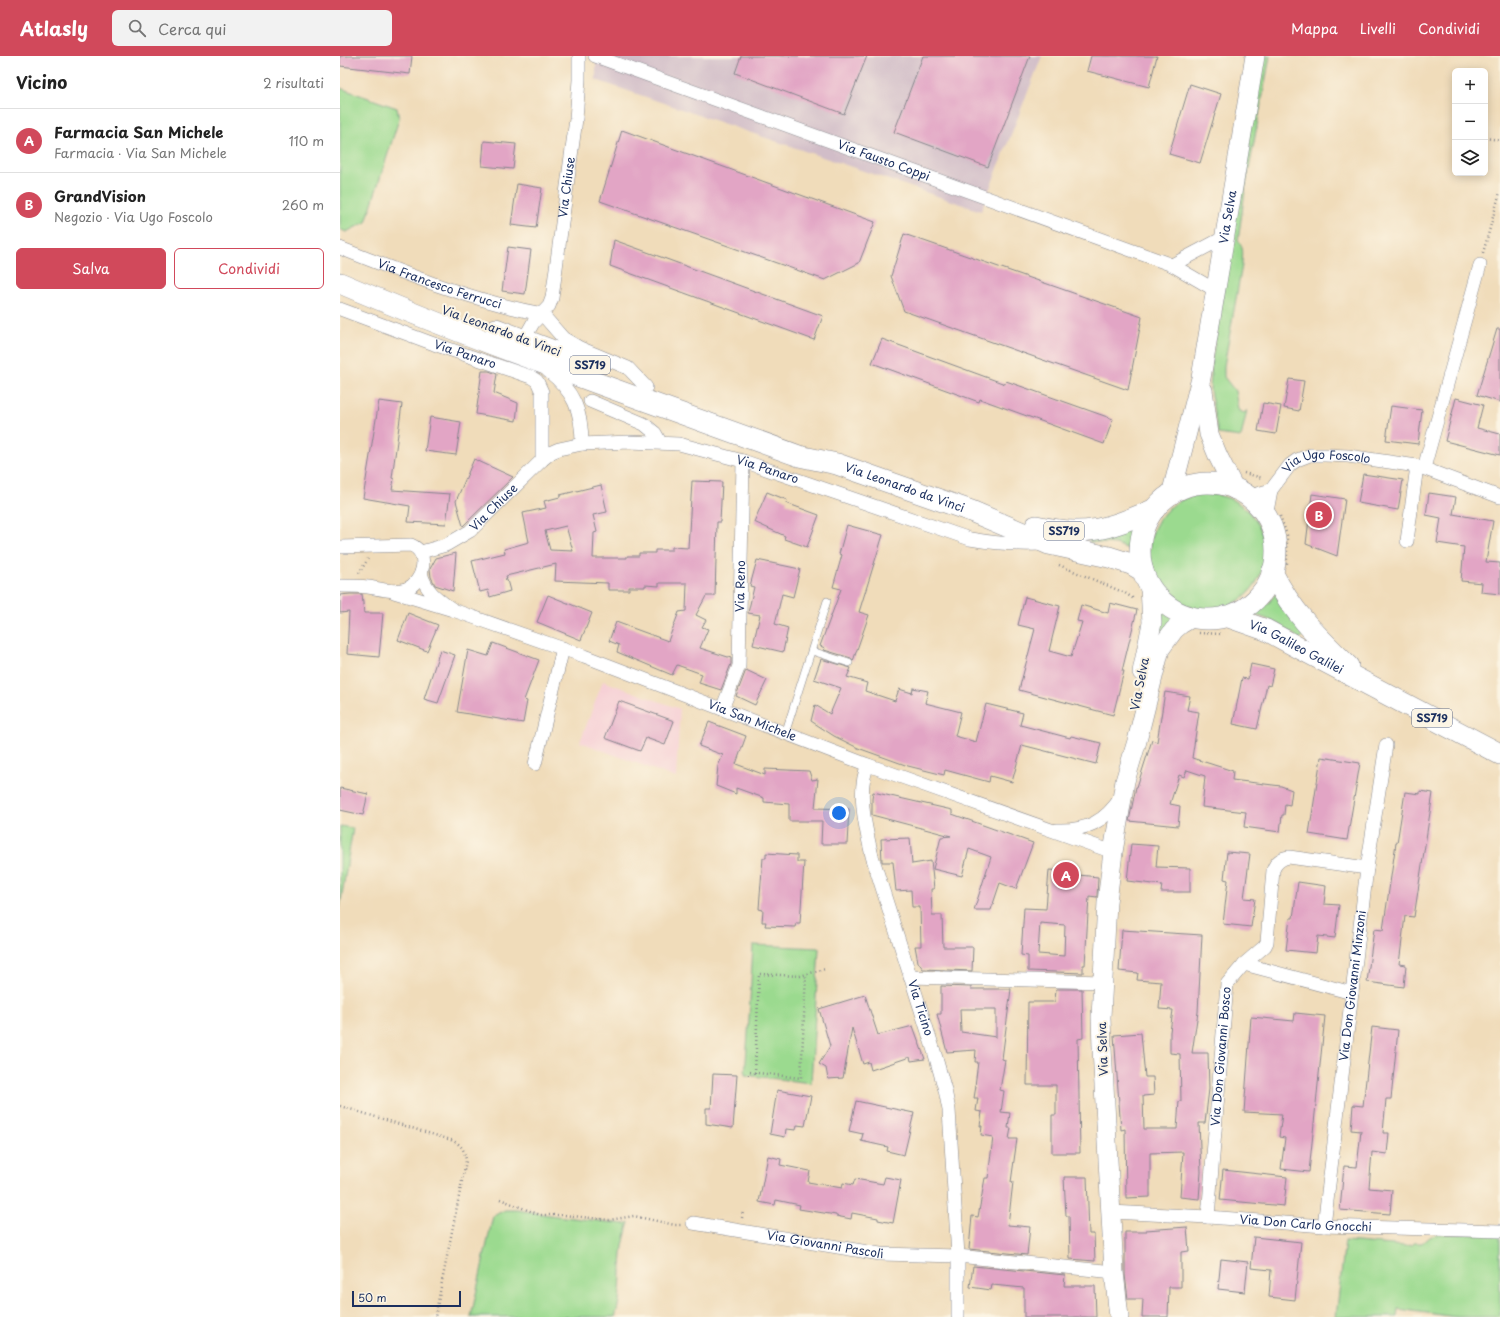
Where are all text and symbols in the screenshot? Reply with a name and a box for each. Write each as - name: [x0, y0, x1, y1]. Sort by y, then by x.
- search box: [112, 10, 392, 46]
- text: Atlasly: [20, 14, 88, 42]
- icon: search: [126, 17, 148, 39]
- text: Cerca qui: [158, 17, 227, 40]
- text: Mappa: [1291, 18, 1338, 39]
- text: Livelli: [1360, 18, 1396, 39]
- text: Condividi: [1418, 18, 1480, 39]
- map controls: [1452, 68, 1488, 176]
- button: +: [1452, 68, 1488, 104]
- text: Vicino: [16, 69, 67, 95]
- text: 2 risultati: [263, 73, 324, 92]
- button: −: [1452, 104, 1488, 140]
- text: Farmacia San Michele: [54, 120, 223, 143]
- text: A: [24, 131, 34, 150]
- text: 110 m: [289, 131, 324, 150]
- street label: Via Fausto Coppi: [835, 135, 933, 185]
- button: layers: [1452, 140, 1488, 176]
- text: Farmacia · Via San Michele: [54, 143, 227, 162]
- street label: Via Chiuse: [553, 155, 579, 219]
- text: GrandVision: [54, 184, 146, 207]
- street label: Via Selva: [1214, 188, 1240, 245]
- text: B: [25, 195, 33, 214]
- text: 260 m: [282, 195, 324, 214]
- text: Negozio · Via Ugo Foscolo: [54, 207, 213, 226]
- button: Salva: [16, 248, 166, 289]
- button: Condividi: [174, 248, 324, 289]
- street label: Via Francesco Ferrucci: [375, 254, 504, 313]
- street label: Via Leonardo da Vinci: [439, 300, 564, 360]
- street label: Via Panaro: [432, 335, 499, 373]
- road number: SS719: [570, 356, 610, 374]
- street label: Via Ugo Foscolo: [1277, 445, 1372, 476]
- street label: Via Panaro: [735, 450, 802, 488]
- street label: Via Leonardo da Vinci: [842, 457, 967, 516]
- street label: Via Chiuse: [465, 479, 521, 535]
- pin: B: [1306, 500, 1332, 530]
- road number: SS719: [1044, 522, 1084, 540]
- street label: Via Reno: [730, 560, 749, 612]
- street label: Via Galileo Galilei: [1247, 615, 1347, 678]
- street label: Via Selva: [1125, 655, 1153, 712]
- street label: Via San Michele: [706, 694, 800, 745]
- road number: SS719: [1412, 709, 1452, 727]
- your location: [829, 803, 849, 823]
- pin: A: [1053, 860, 1079, 890]
- street label: Via Don Giovanni Minzoni: [1334, 909, 1370, 1062]
- street label: Via Ticino: [904, 977, 939, 1038]
- street label: Via Don Giovanni Bosco: [1205, 986, 1235, 1127]
- street label: Via Selva: [1092, 1021, 1112, 1076]
- street label: Via Don Carlo Gnocchi: [1239, 1209, 1372, 1235]
- street label: Via Giovanni Pascoli: [766, 1225, 884, 1262]
- scale bar: [352, 1289, 461, 1308]
- text: 50 m: [358, 1289, 387, 1306]

